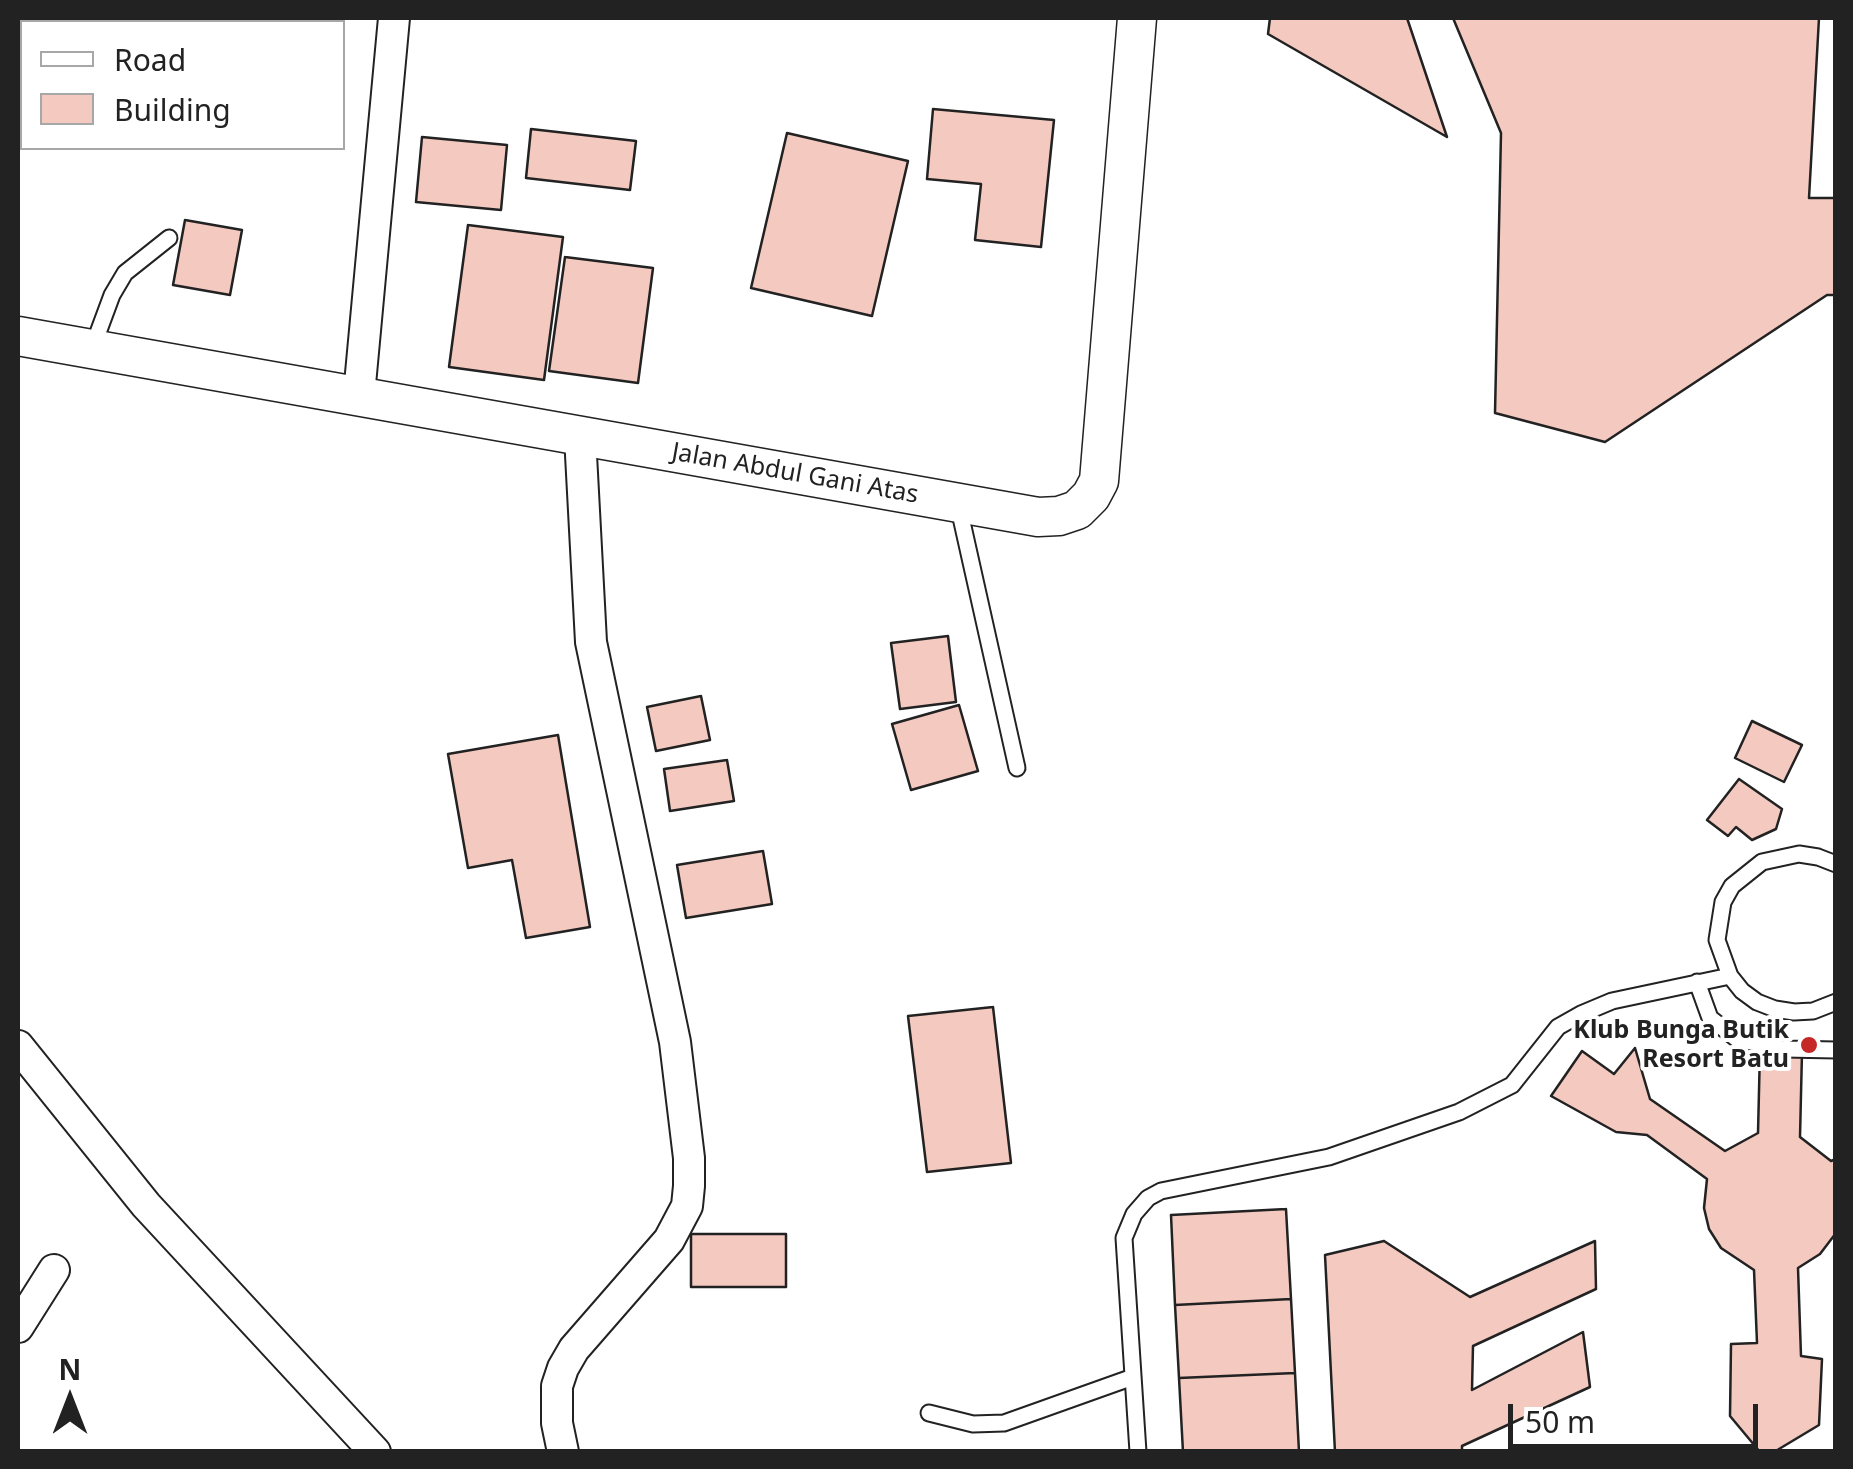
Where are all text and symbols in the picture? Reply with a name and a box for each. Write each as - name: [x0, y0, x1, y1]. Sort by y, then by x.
- legend: [20, 20, 345, 150]
- text: Road: [114, 39, 186, 80]
- text: Building: [114, 89, 231, 130]
- street label: Jalan Abdul Gani Atas: [669, 438, 921, 510]
- place label: Klub Bunga Butik Resort Batu: [1573, 1016, 1789, 1075]
- marker: Klub Bunga Butik Resort Batu: [1798, 1034, 1820, 1056]
- north arrow: [20, 1349, 120, 1449]
- text: N: [59, 1350, 81, 1388]
- scale bar: [1513, 1384, 1763, 1446]
- text: 50 m: [1525, 1401, 1595, 1442]

